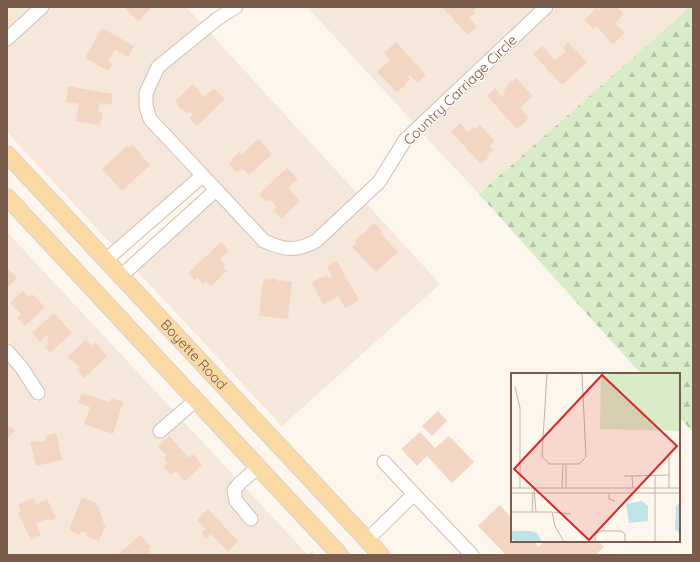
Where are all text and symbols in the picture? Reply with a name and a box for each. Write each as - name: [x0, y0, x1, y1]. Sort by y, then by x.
- street label: Country Carriage Circle: [399, 31, 521, 149]
- street label: Boyette Road: [157, 316, 231, 393]
- inset map: [511, 373, 680, 542]

